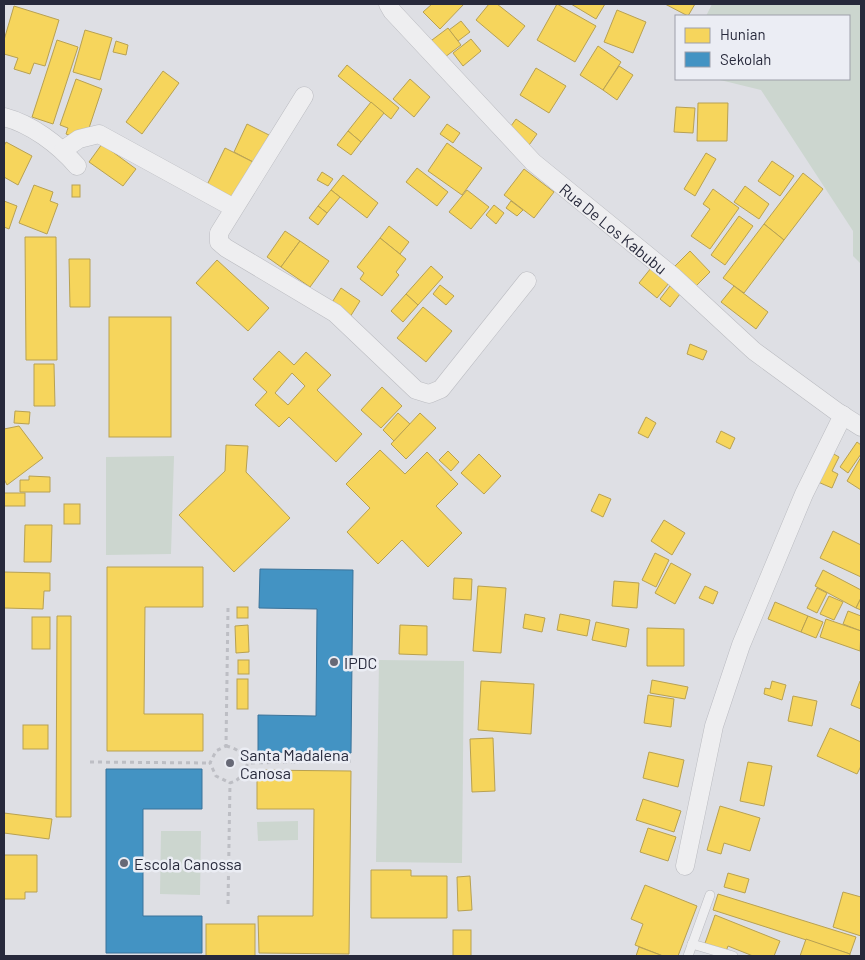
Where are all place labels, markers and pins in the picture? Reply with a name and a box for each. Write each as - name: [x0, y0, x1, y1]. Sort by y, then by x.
- place label: IPDC: [344, 653, 377, 672]
- marker: IPDC: [328, 656, 340, 668]
- place label: Santa Madalena Canosa: [240, 745, 349, 782]
- marker: Santa Madalena Canosa: [224, 757, 236, 769]
- place label: Escola Canossa: [134, 854, 242, 873]
- marker: Escola Canossa: [118, 857, 130, 869]

